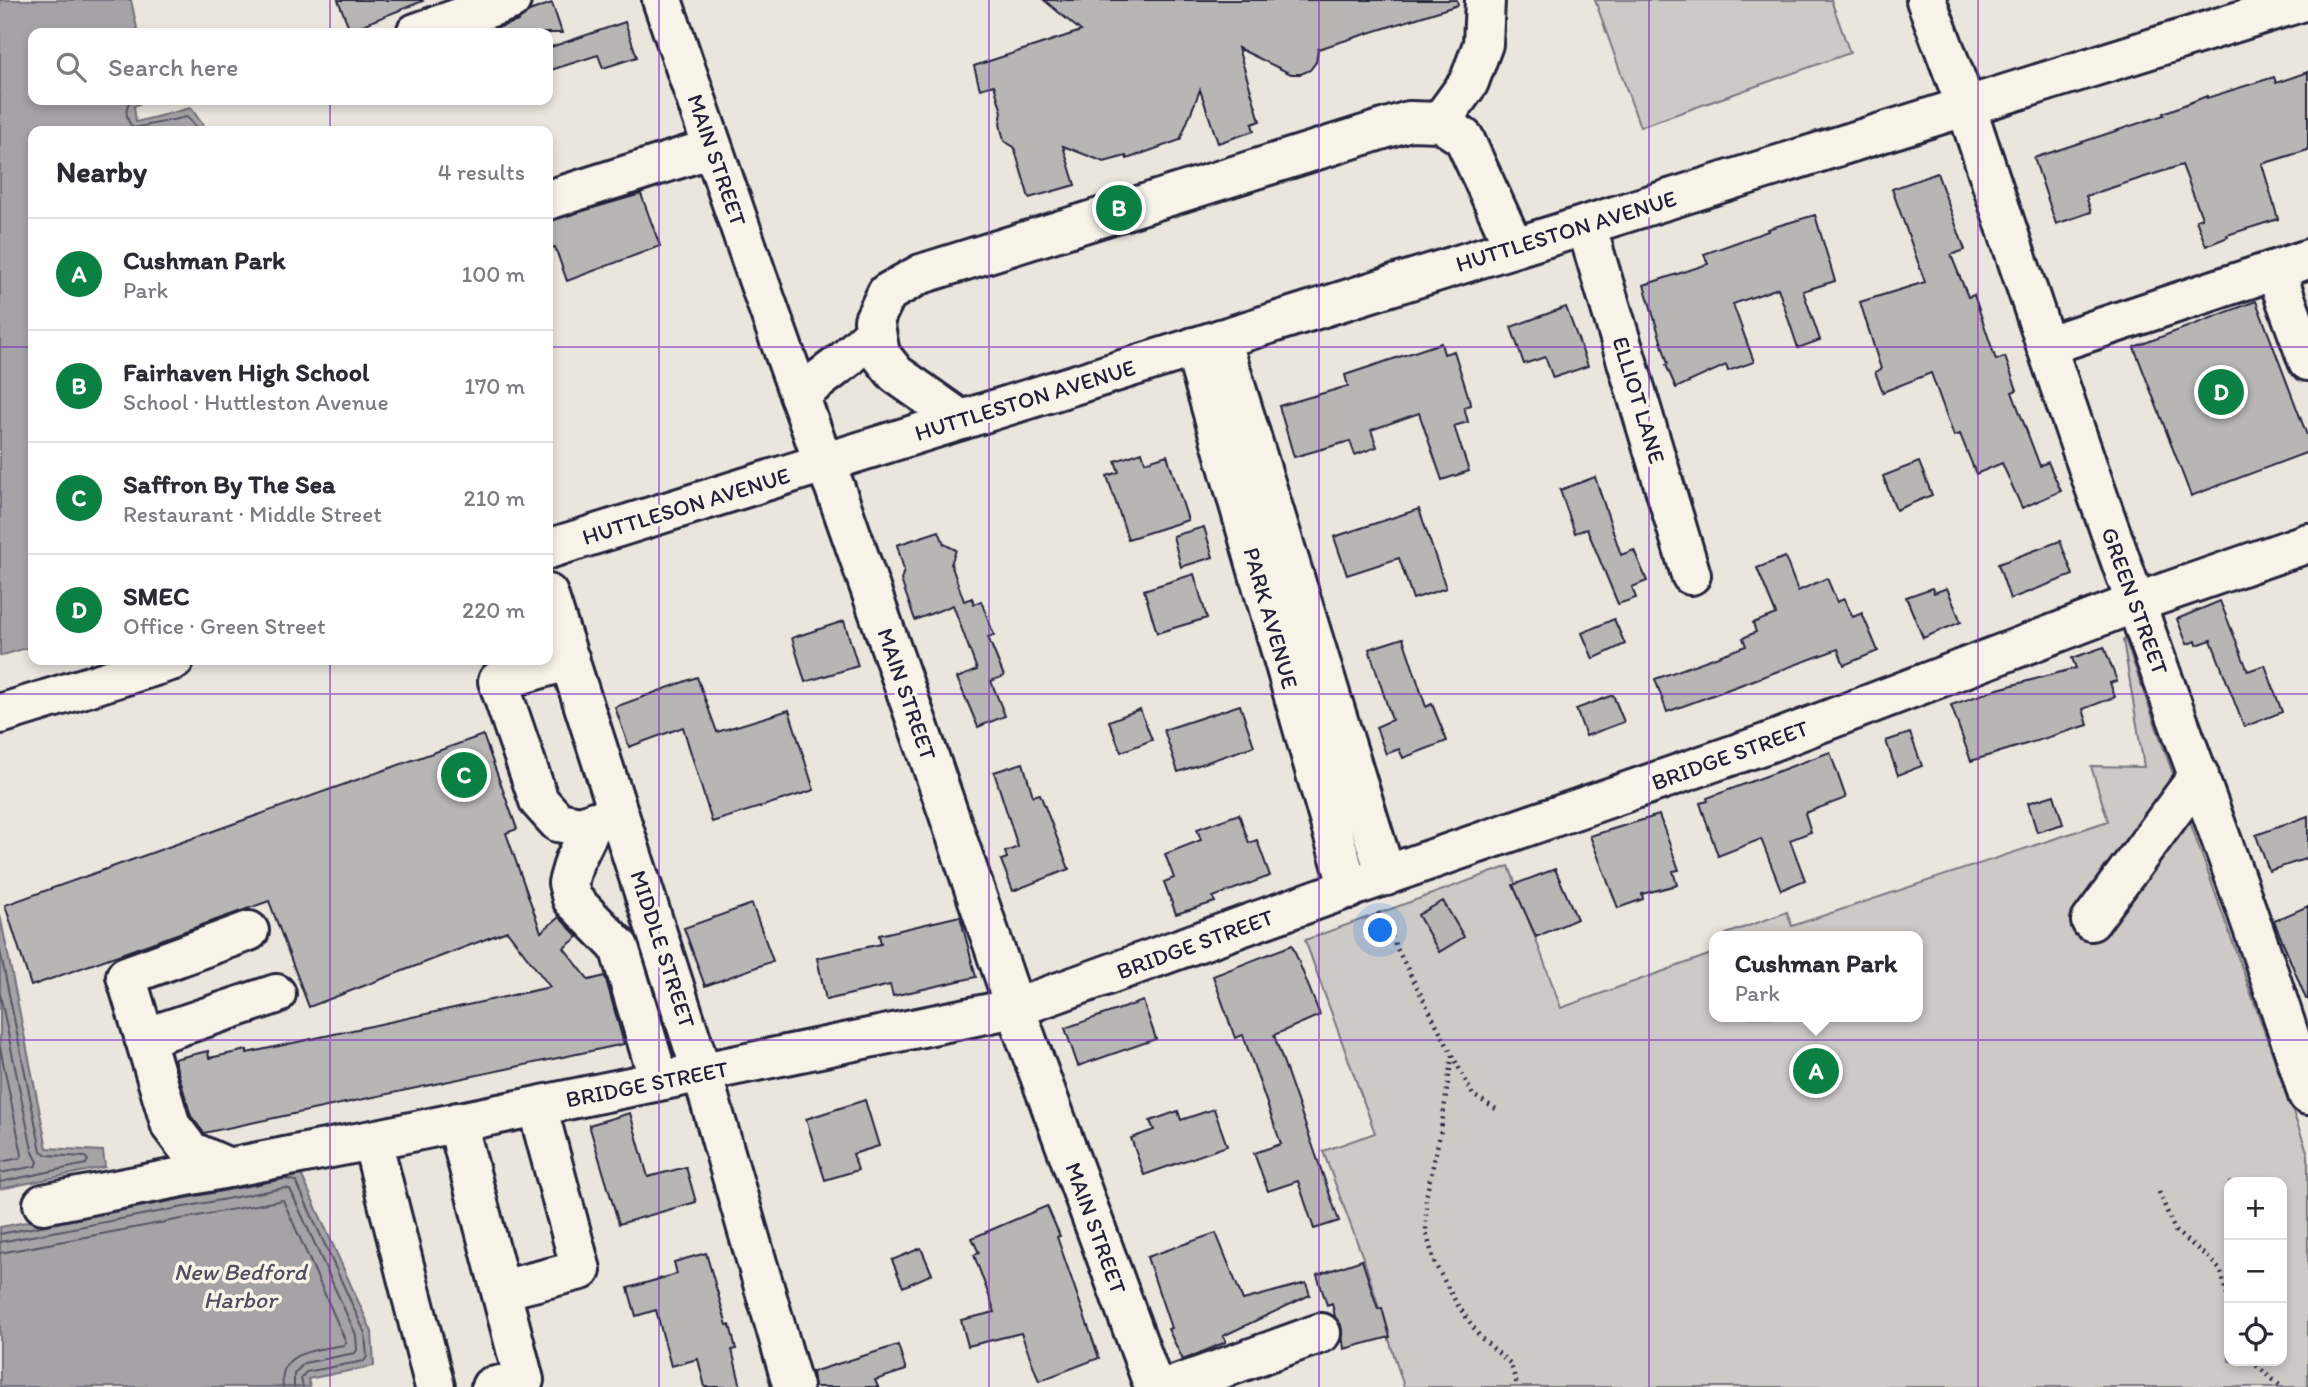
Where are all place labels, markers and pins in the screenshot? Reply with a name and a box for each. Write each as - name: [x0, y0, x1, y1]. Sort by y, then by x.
- pin: B: [1096, 182, 1142, 234]
- pin: D: [2198, 366, 2244, 418]
- pin: C: [441, 749, 487, 801]
- pin: A: [1793, 1045, 1839, 1097]

